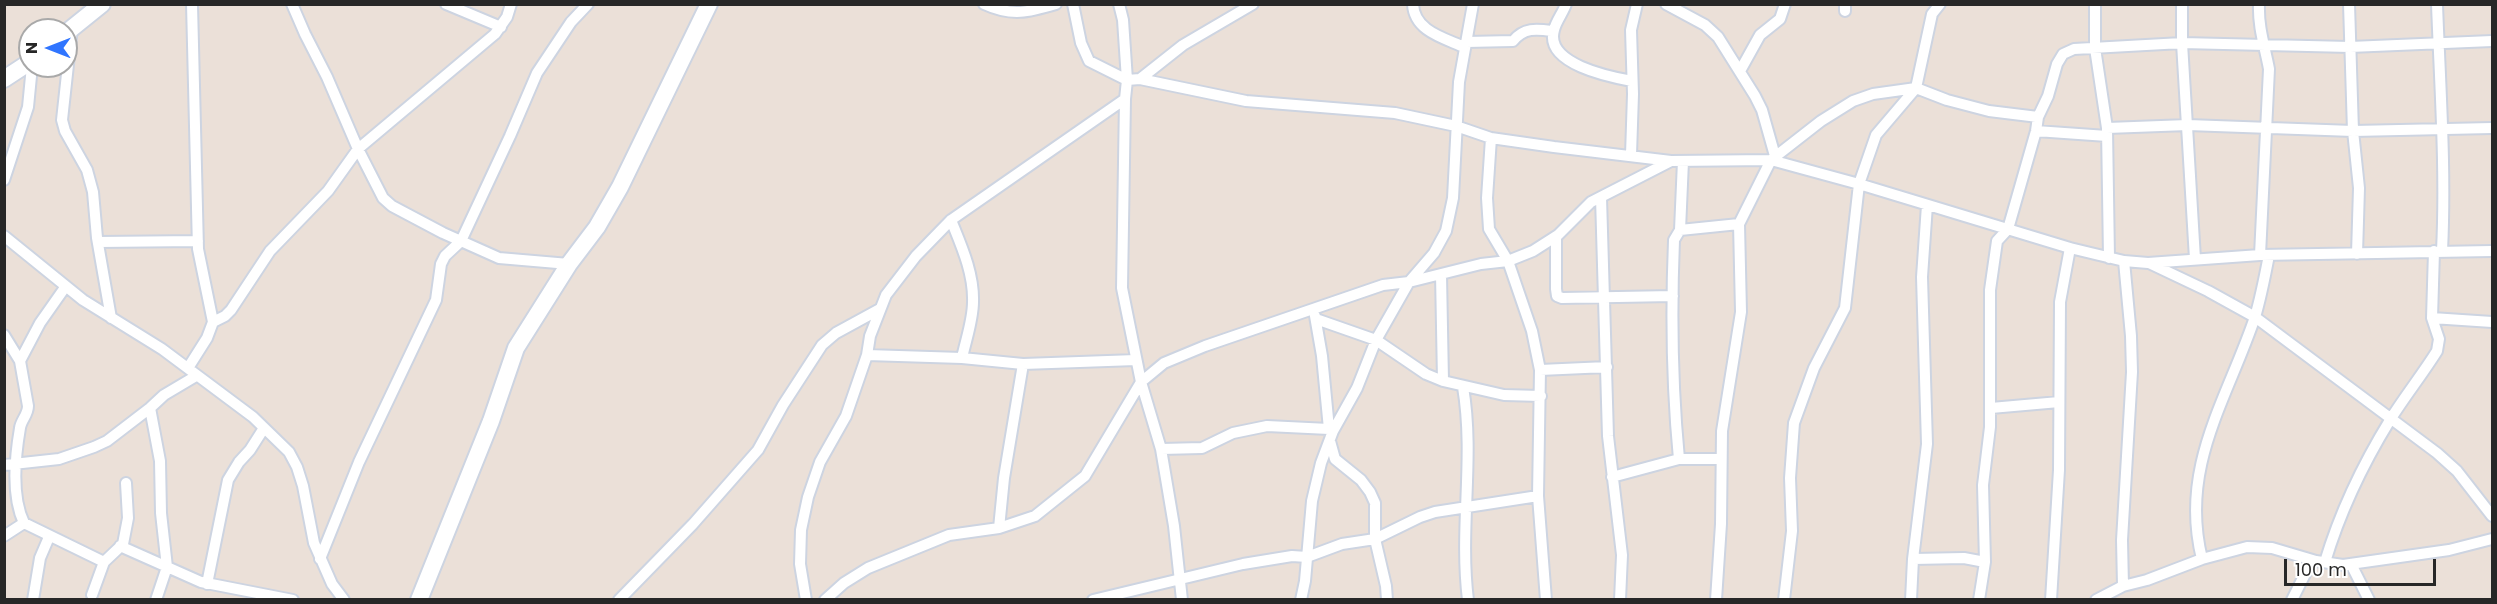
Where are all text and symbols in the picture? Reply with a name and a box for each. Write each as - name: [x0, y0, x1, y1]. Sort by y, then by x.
- north arrow: [18, 18, 78, 78]
- text: N: [20, 42, 43, 54]
- scale bar: [2287, 547, 2438, 585]
- text: 100 m: [2295, 557, 2347, 582]

